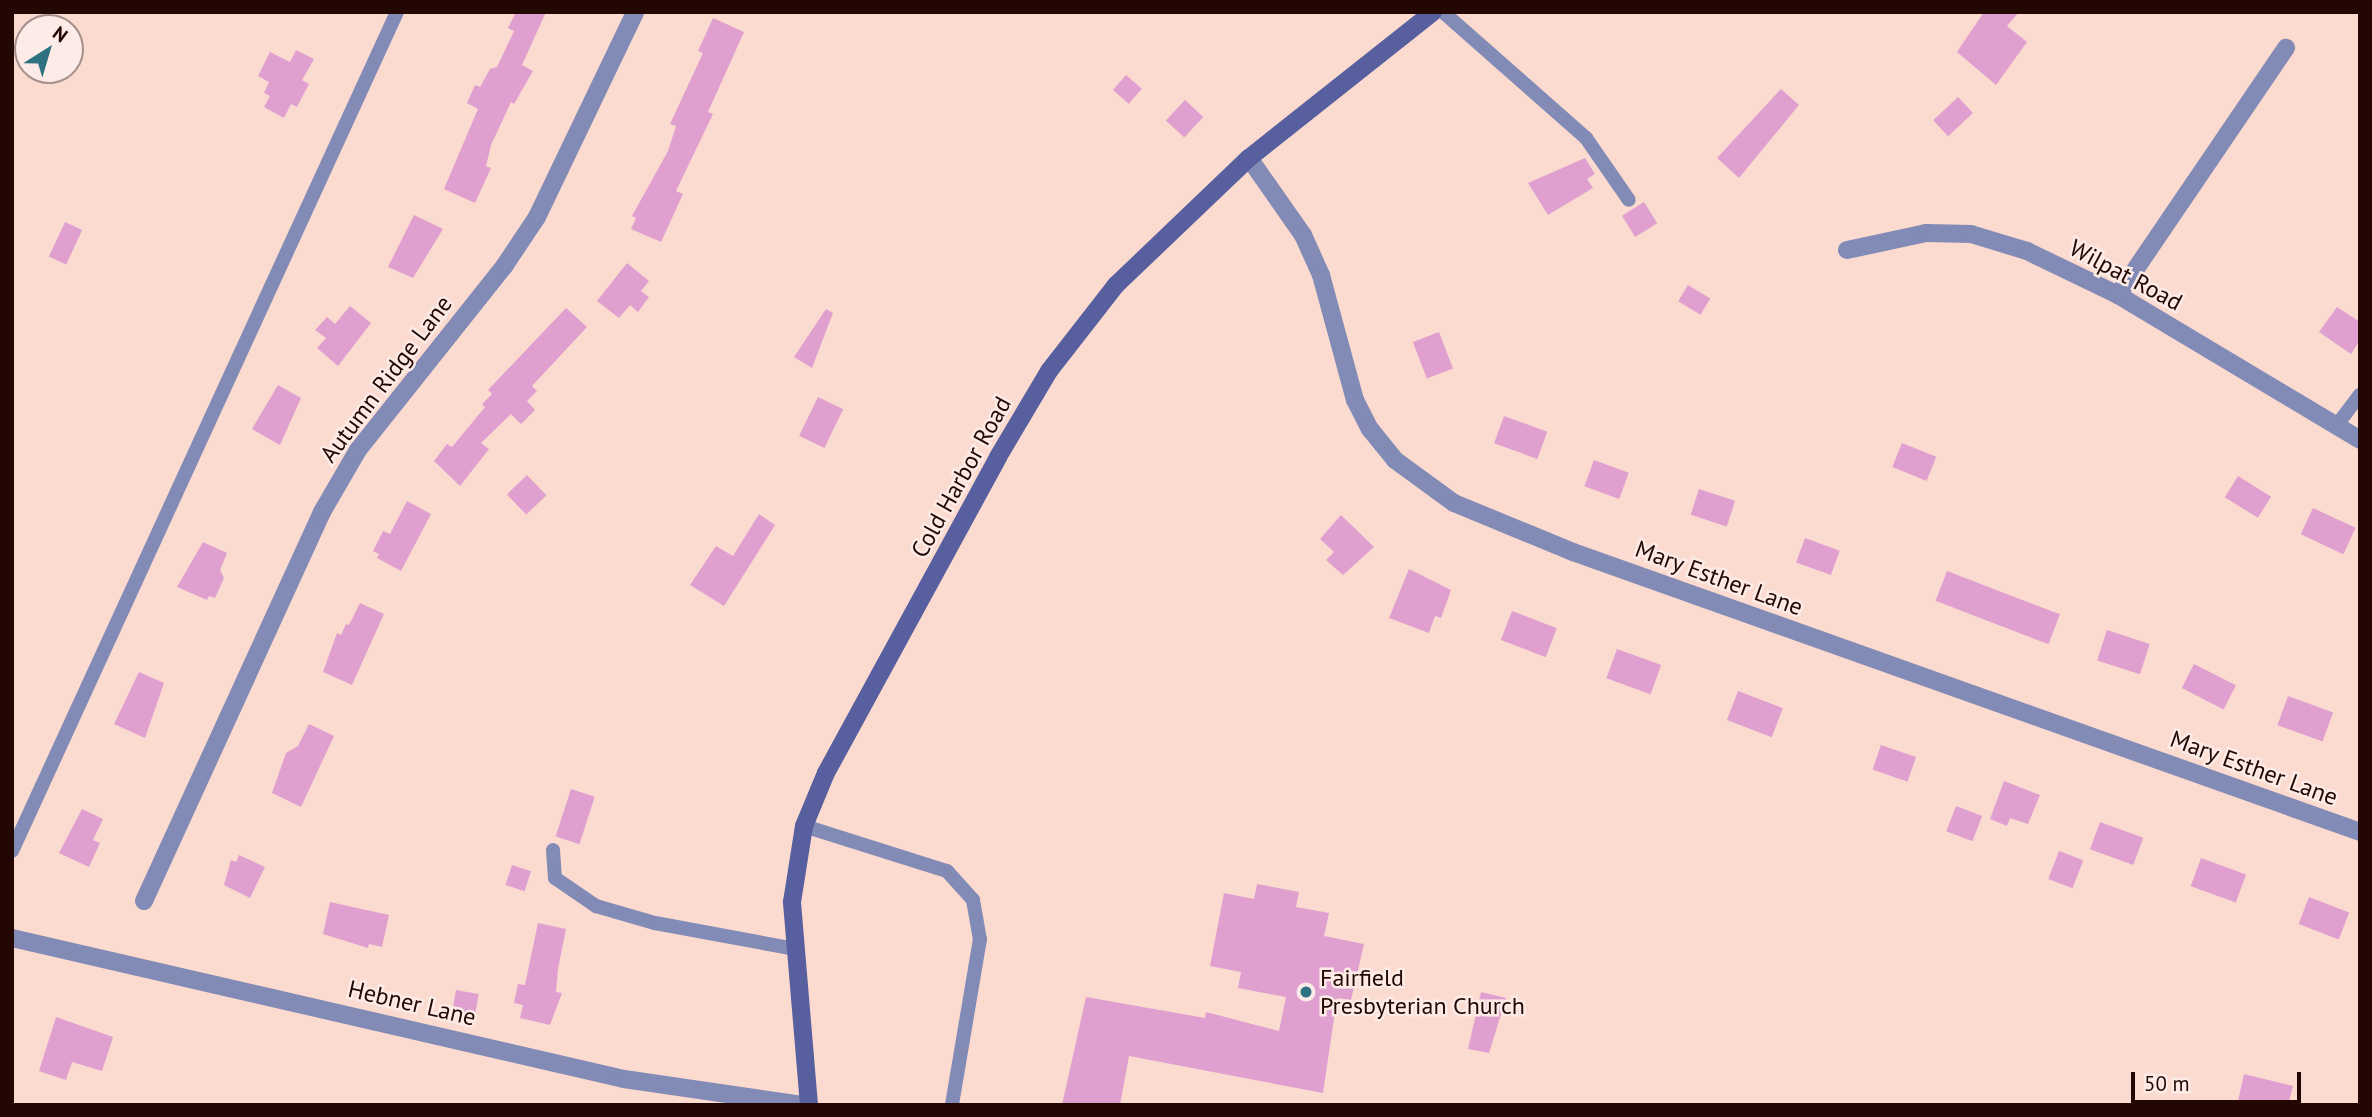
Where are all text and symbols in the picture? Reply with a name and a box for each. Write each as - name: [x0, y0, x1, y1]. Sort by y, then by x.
- north arrow: [14, 14, 84, 84]
- text: N: [48, 20, 73, 47]
- street label: Wilpat Road: [2065, 233, 2187, 317]
- street label: Autumn Ridge Lane: [314, 290, 458, 468]
- street label: Cold Harbor Road: [905, 392, 1017, 562]
- street label: Mary Esther Lane: [1631, 534, 1807, 622]
- street label: Mary Esther Lane: [2166, 724, 2342, 812]
- place label: Fairfield Presbyterian Church: [1320, 964, 1525, 1020]
- street label: Hebner Lane: [345, 974, 479, 1032]
- marker: Fairfield Presbyterian Church: [1298, 984, 1314, 1000]
- scale bar: [2134, 1058, 2304, 1102]
- text: 50 m: [2144, 1070, 2190, 1097]

